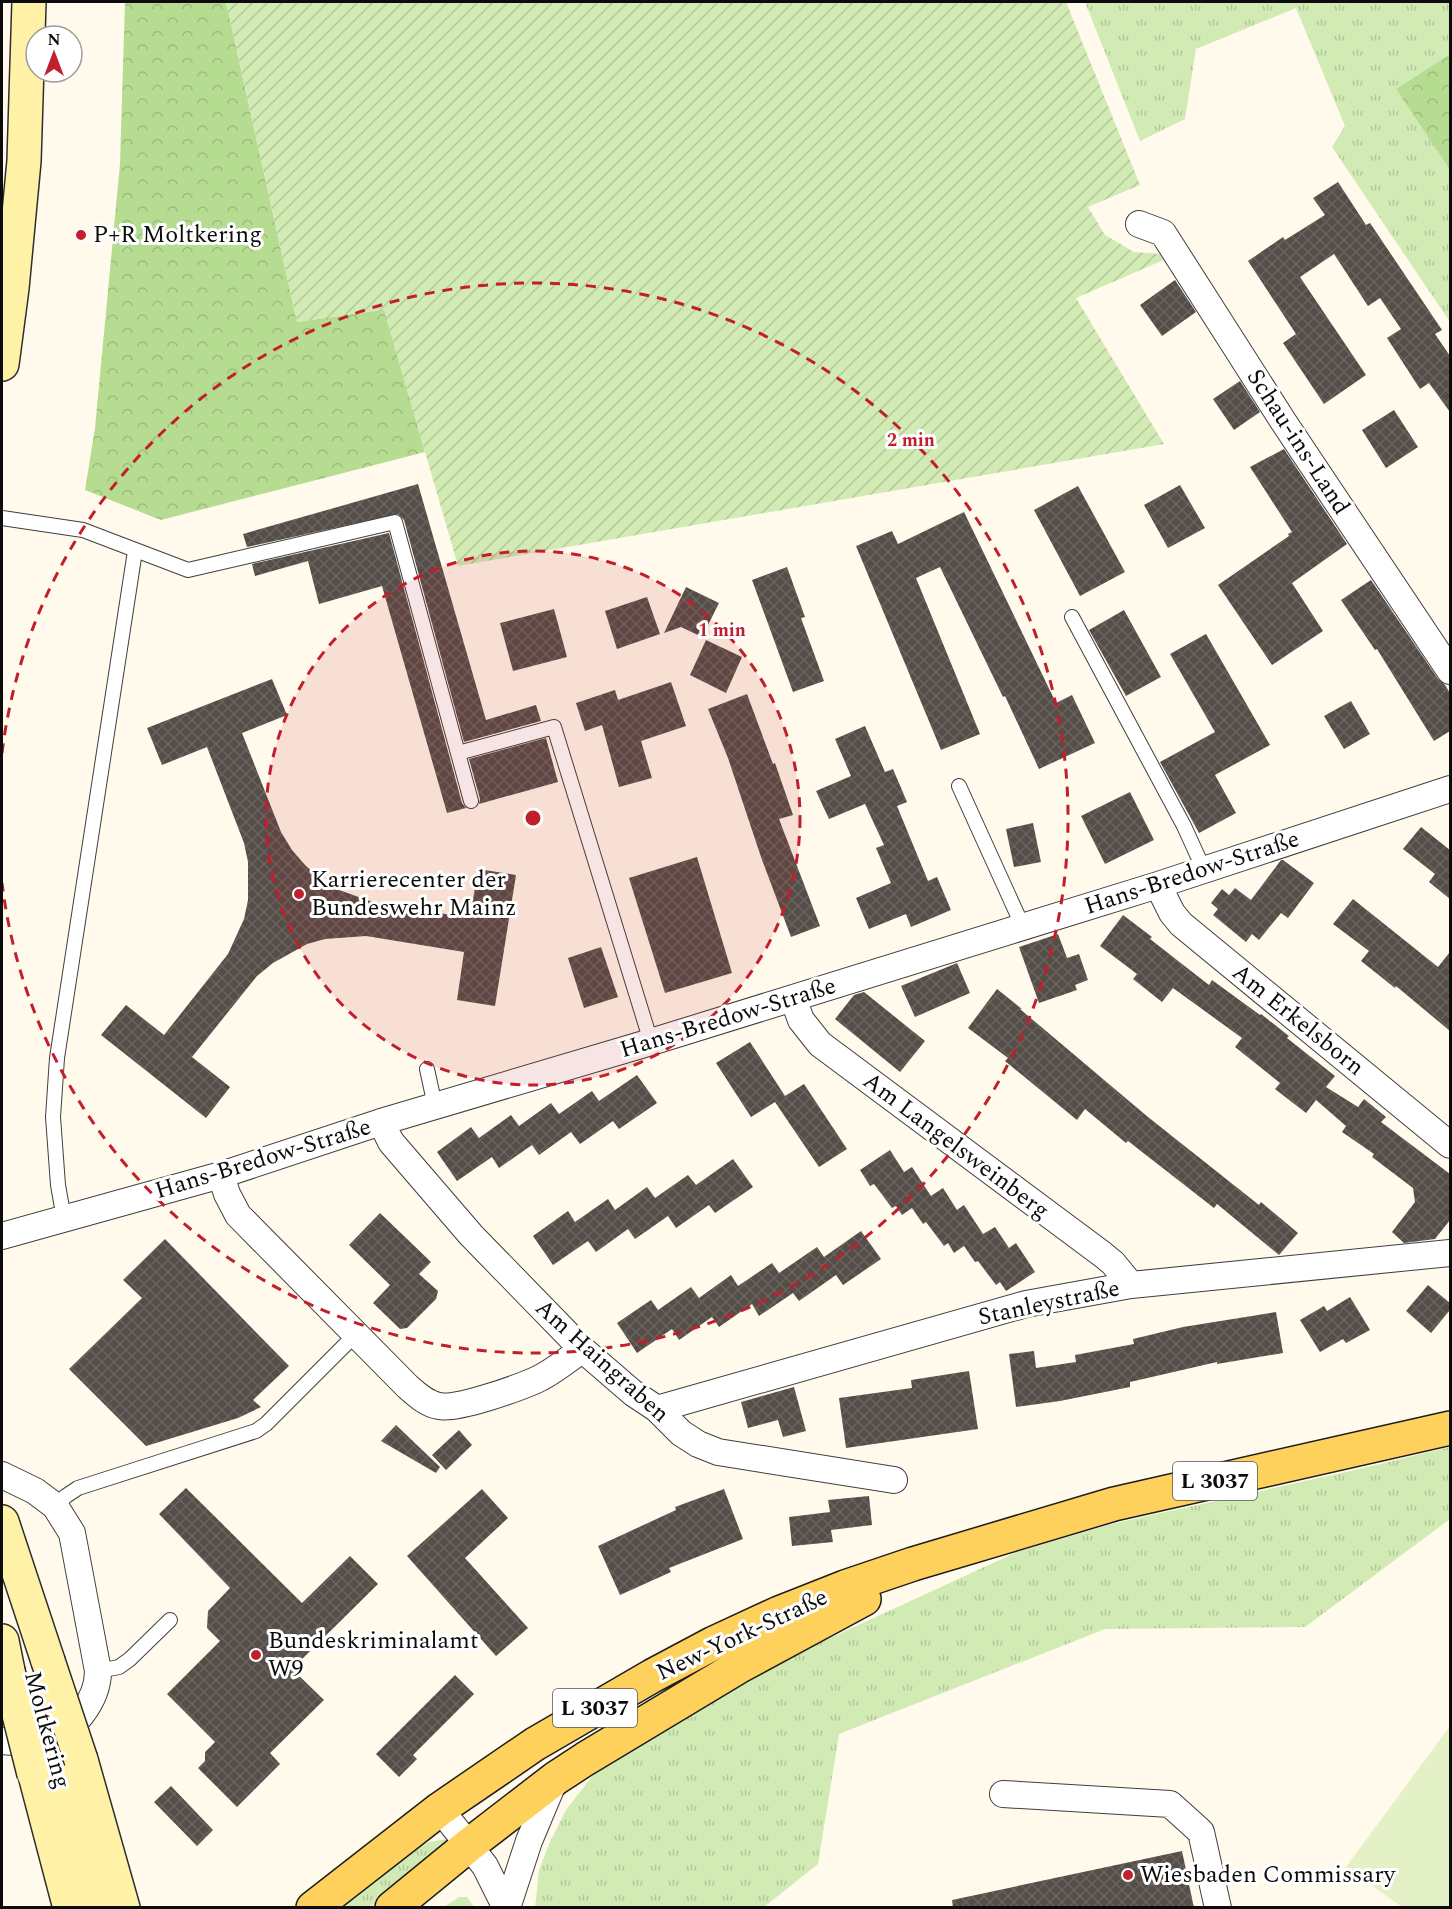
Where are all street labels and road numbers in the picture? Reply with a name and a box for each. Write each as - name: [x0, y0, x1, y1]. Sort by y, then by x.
- street label: Schau-ins-Land: [1237, 362, 1359, 522]
- street label: Hans-Bredow-Straße: [1080, 821, 1304, 925]
- street label: Am Erkelsborn: [1224, 955, 1372, 1085]
- street label: Hans-Bredow-Straße: [616, 968, 840, 1068]
- street label: Am Langelsweinberg: [855, 1064, 1057, 1228]
- street label: Hans-Bredow-Straße: [151, 1109, 375, 1209]
- street label: Stanleystraße: [975, 1270, 1123, 1336]
- street label: Am Haingraben: [527, 1291, 677, 1431]
- road number: L 3037: [1173, 1462, 1257, 1500]
- street label: New-York-Straße: [650, 1579, 834, 1691]
- street label: Moltkering: [14, 1667, 80, 1793]
- road number: L 3037: [553, 1689, 637, 1727]

